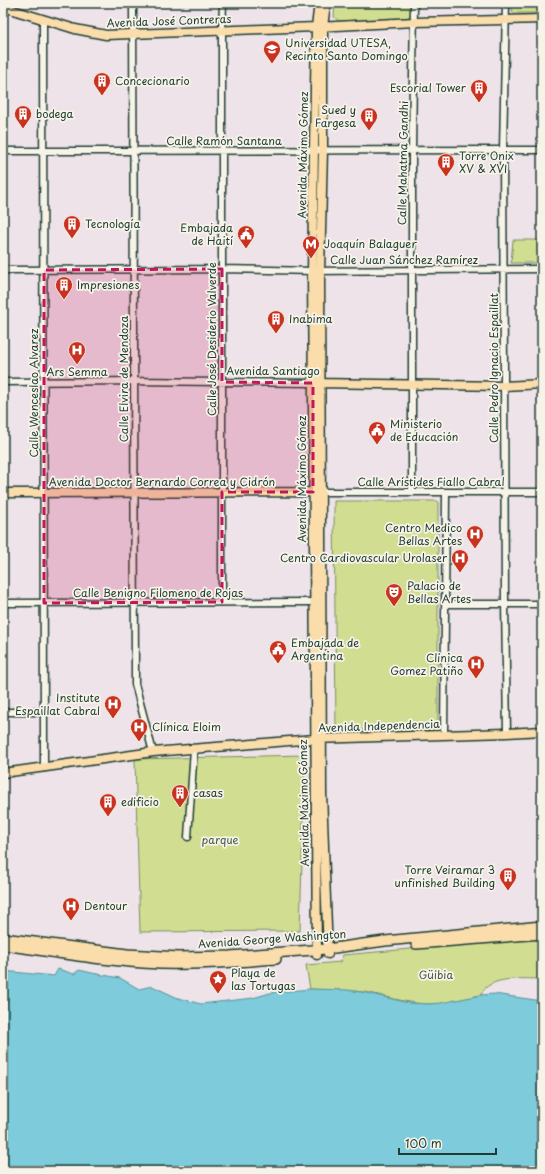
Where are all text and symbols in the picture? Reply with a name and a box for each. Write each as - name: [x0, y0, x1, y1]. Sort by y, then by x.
- street label: Avenida José Contreras: [106, 10, 232, 31]
- place label: Universidad UTESA, Recinto Santo Domingo: [285, 34, 408, 64]
- school or university icon: Universidad UTESA, Recinto Santo Domingo: [262, 39, 282, 64]
- building icon: Concecionario: [92, 71, 112, 96]
- place label: Concecionario: [115, 72, 190, 89]
- building icon: Escorial Tower: [469, 78, 489, 103]
- place label: Escorial Tower: [390, 79, 467, 96]
- street label: Avenida Máximo Gómez: [293, 91, 312, 219]
- place label: Sued y Fargesa: [315, 101, 356, 131]
- street label: Calle Mahatma Gandhi: [393, 101, 412, 225]
- building icon: bodega: [13, 104, 33, 129]
- place label: bodega: [36, 105, 74, 122]
- building icon: Sued y Fargesa: [359, 106, 379, 131]
- street label: Calle Ramón Santana: [166, 132, 282, 149]
- place label: Torre Onix XV & XVI: [459, 147, 514, 177]
- building icon: Torre Onix XV & XVI: [436, 152, 456, 177]
- building icon: Tecnología: [62, 214, 82, 239]
- place label: Tecnología: [85, 215, 140, 232]
- place label: Embajada de Haití: [180, 219, 233, 249]
- public building icon: Embajada de Haití: [236, 224, 256, 249]
- metro station icon: Joaquín Balaguer: [301, 234, 321, 259]
- place label: Joaquín Balaguer: [324, 235, 417, 252]
- street label: Calle Juan Sánchez Ramírez: [330, 251, 478, 268]
- street label: Calle José Desiderio Valverde: [203, 262, 220, 416]
- building icon: Impresiones: [54, 275, 74, 300]
- place label: Impresiones: [77, 276, 140, 293]
- street label: Calle Pedro Ignacio Espaillat: [485, 292, 502, 443]
- building icon: Inabima: [266, 309, 286, 334]
- place label: Inabima: [289, 310, 333, 327]
- street label: Calle Elvira de Mendoza: [115, 316, 132, 442]
- street label: Calle Wenceslao Alvarez: [25, 328, 42, 458]
- hospital icon: Ars Semma: [67, 340, 87, 365]
- street label: Avenida Santiago: [226, 362, 320, 379]
- place label: Ars Semma: [46, 363, 108, 380]
- street label: Avenida Máximo Gómez: [293, 415, 310, 543]
- place label: Ministerio de Educación: [390, 415, 458, 445]
- public building icon: Ministerio de Educación: [367, 420, 387, 445]
- street label: Avenida Doctor Bernardo Correa y Cidrón: [49, 473, 275, 490]
- street label: Calle Arístides Fiallo Cabral: [357, 473, 505, 490]
- place label: Centro Medico Bellas Artes: [385, 519, 462, 549]
- hospital icon: Centro Medico Bellas Artes: [465, 524, 485, 549]
- hospital icon: Centro Cardiovascular Urolaser: [450, 548, 470, 573]
- place label: Centro Cardiovascular Urolaser: [280, 549, 448, 566]
- place label: Palacio de Bellas Artes: [407, 577, 471, 607]
- theatre icon: Palacio de Bellas Artes: [384, 582, 404, 607]
- street label: Calle Benigno Filomeno de Rojas: [73, 584, 243, 601]
- place label: Embajada de Argentina: [291, 634, 359, 664]
- public building icon: Embajada de Argentina: [268, 639, 288, 664]
- place label: Clinica Gomez Patiño: [390, 649, 463, 679]
- hospital icon: Clinica Gomez Patiño: [466, 654, 486, 679]
- place label: Institute Espaillat Cabral: [15, 689, 100, 719]
- hospital icon: Institute Espaillat Cabral: [103, 694, 123, 719]
- street label: Avenida Independencia: [318, 715, 440, 736]
- hospital icon: Clínica Eloim: [129, 717, 149, 742]
- place label: Clínica Eloim: [152, 718, 221, 735]
- street label: Avenida Máximo Gómez: [294, 739, 313, 867]
- building icon: casas: [170, 783, 190, 808]
- place label: casas: [193, 784, 223, 801]
- building icon: edificio: [98, 792, 118, 817]
- place label: edificio: [121, 793, 159, 810]
- park label: parque: [202, 831, 238, 848]
- place label: Torre Veiramar 3 unfinished Building: [395, 861, 495, 891]
- building icon: Torre Veiramar 3 unfinished Building: [498, 866, 518, 891]
- hospital icon: Dentour: [61, 896, 81, 921]
- place label: Dentour: [84, 897, 128, 914]
- street label: Avenida George Washington: [197, 925, 347, 952]
- place label: Playa de las Tortugas: [231, 964, 296, 994]
- park label: Güibia: [419, 966, 453, 983]
- place icon: Playa de las Tortugas: [208, 969, 228, 994]
- scale bar: [399, 1130, 496, 1156]
- text: 100 m: [405, 1134, 442, 1152]

